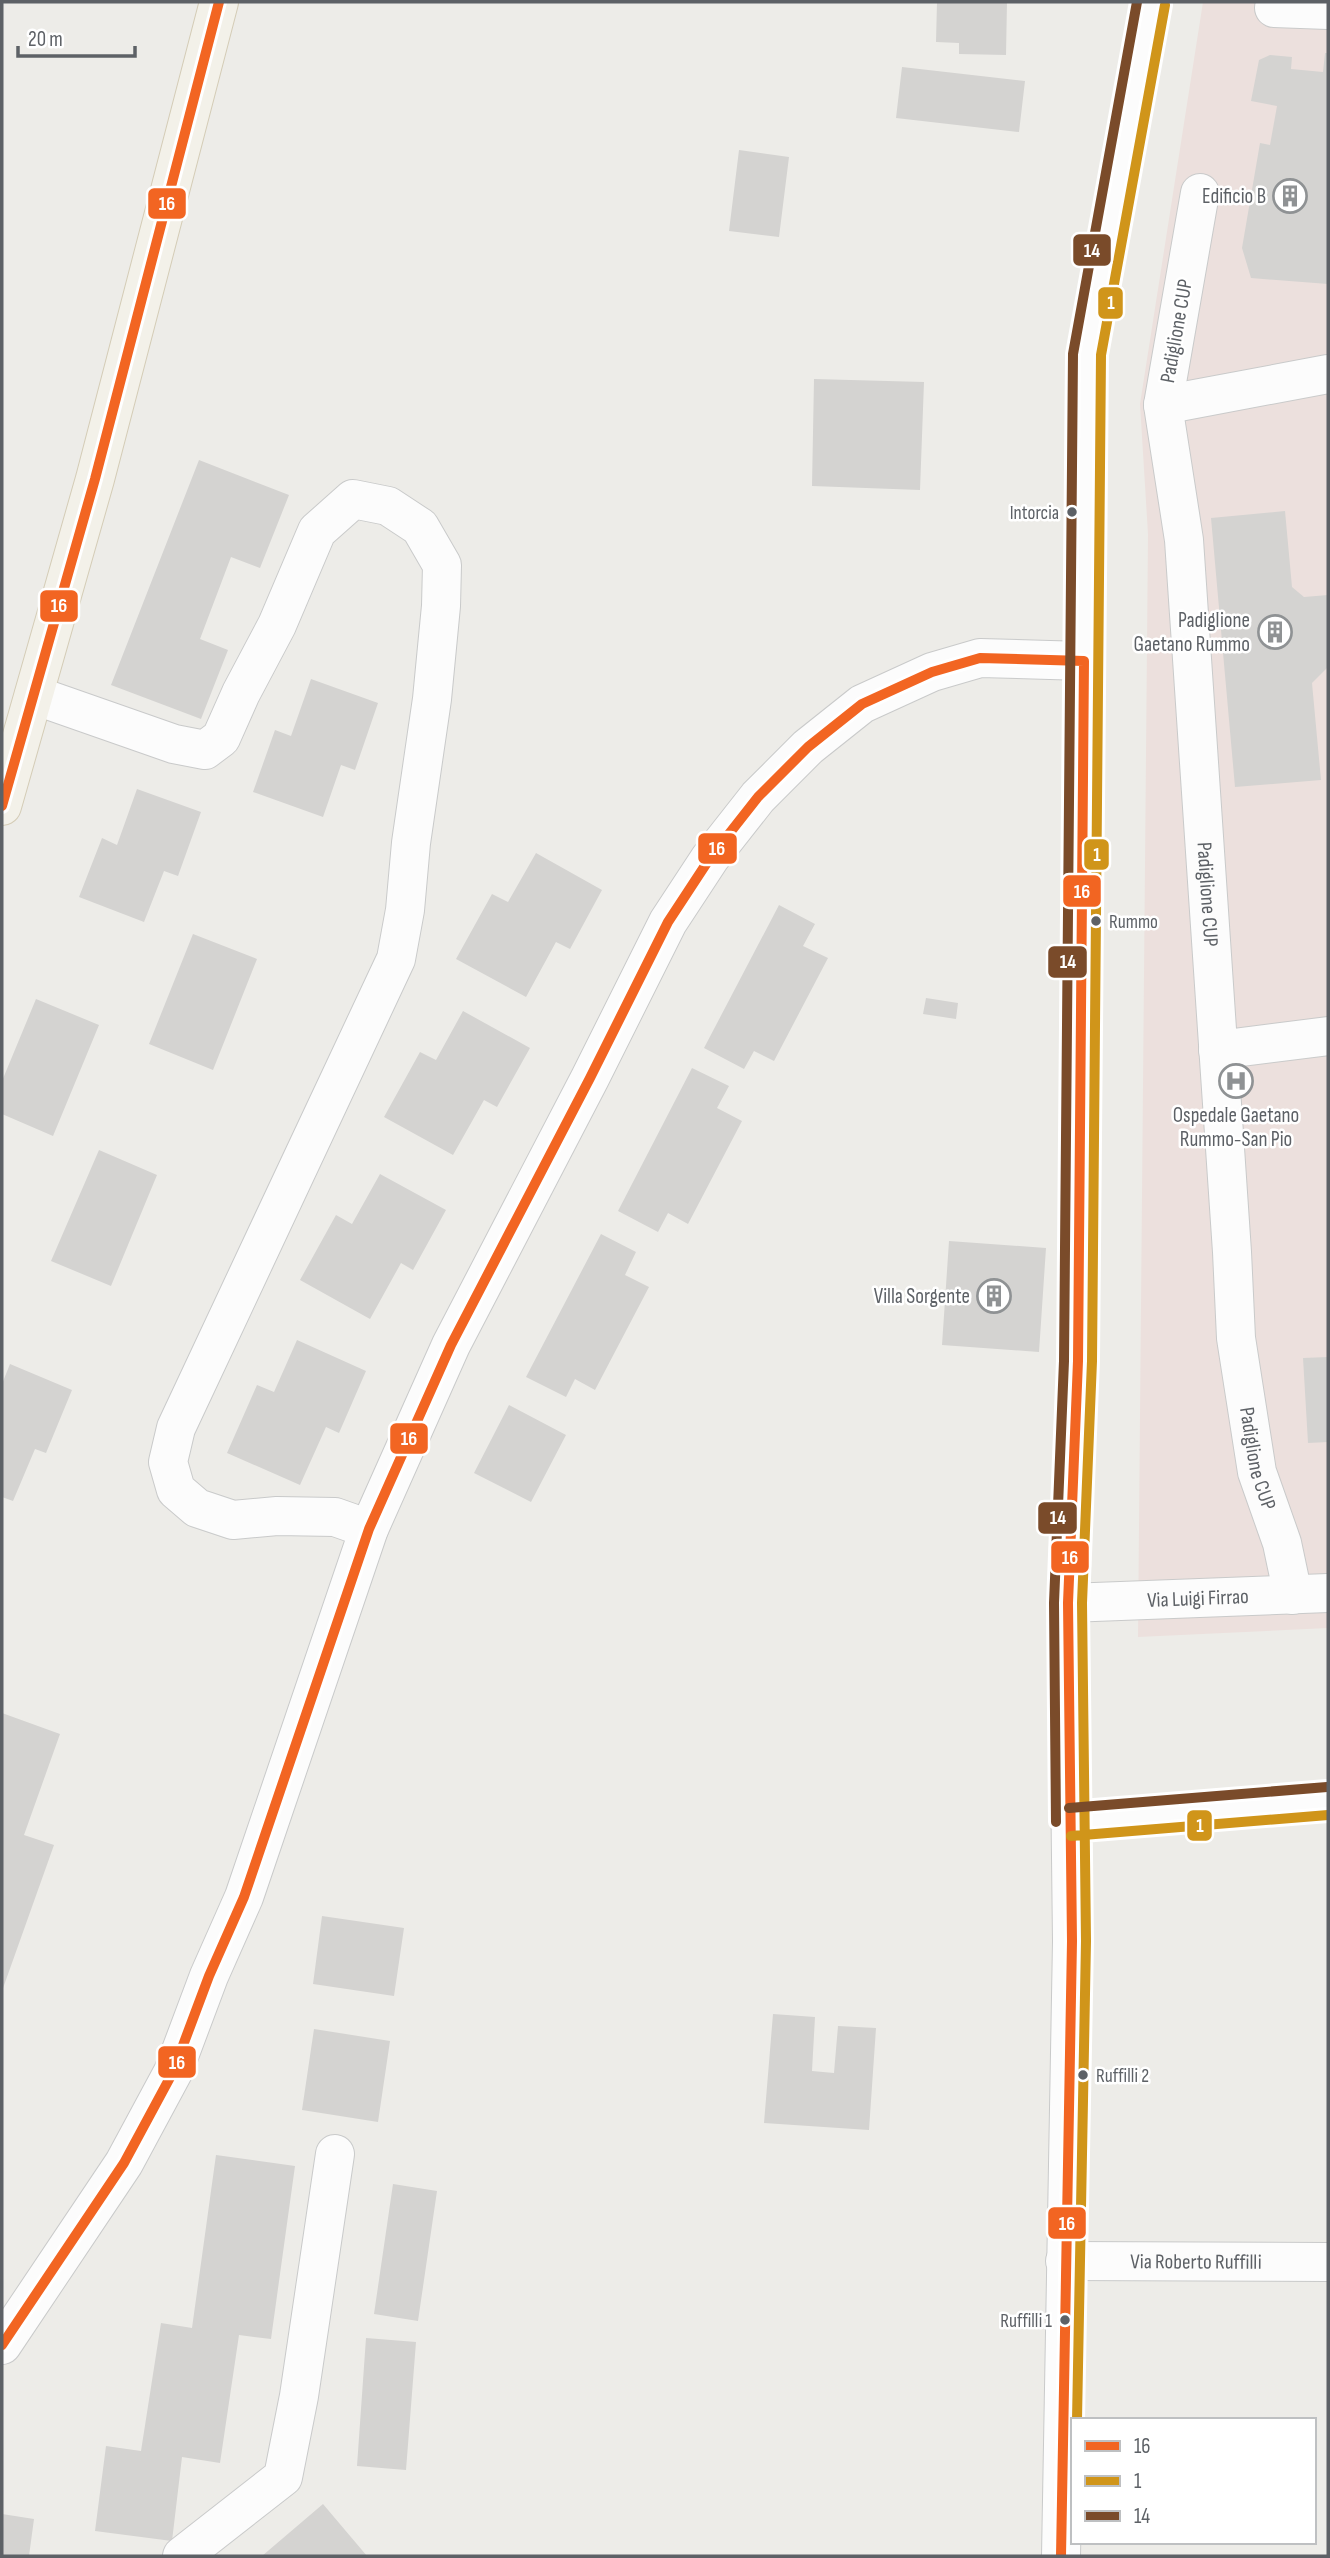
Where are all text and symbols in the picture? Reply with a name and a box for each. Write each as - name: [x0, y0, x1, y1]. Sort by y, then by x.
- scale bar: [18, 14, 135, 58]
- text: 20 m: [28, 27, 63, 52]
- building icon: Edificio B: [1271, 177, 1309, 215]
- place label: Edificio B: [1202, 184, 1266, 209]
- line badge: 16: [147, 187, 187, 220]
- text: 16: [159, 193, 175, 216]
- line badge: 14: [1072, 233, 1112, 267]
- text: 14: [1084, 240, 1100, 263]
- street label: Padiglione CUP: [1155, 277, 1198, 385]
- line badge: 1: [1097, 286, 1124, 320]
- text: 1: [1107, 292, 1115, 315]
- place label: Intorcia: [1010, 502, 1059, 525]
- marker: Intorcia: [1065, 505, 1079, 519]
- line badge: 16: [39, 589, 79, 623]
- text: 16: [51, 595, 67, 618]
- place label: Padiglione Gaetano Rummo: [1134, 608, 1250, 657]
- building icon: Padiglione Gaetano Rummo: [1256, 613, 1294, 651]
- line badge: 16: [697, 832, 738, 865]
- text: 16: [709, 838, 725, 861]
- line badge: 1: [1083, 838, 1110, 871]
- street label: Padiglione CUP: [1191, 841, 1223, 948]
- text: 1: [1093, 844, 1101, 867]
- line badge: 16: [1062, 874, 1102, 908]
- text: 16: [1074, 881, 1090, 904]
- place label: Rummo: [1109, 911, 1158, 934]
- marker: Rummo: [1089, 914, 1103, 928]
- line badge: 14: [1047, 945, 1088, 979]
- text: 14: [1060, 951, 1076, 974]
- hospital icon: Ospedale Gaetano Rummo-San Pio: [1217, 1062, 1255, 1100]
- place label: Ospedale Gaetano Rummo-San Pio: [1173, 1103, 1299, 1152]
- building icon: Villa Sorgente: [975, 1277, 1013, 1315]
- place label: Villa Sorgente: [874, 1284, 970, 1309]
- street label: Padiglione CUP: [1234, 1405, 1281, 1514]
- line badge: 16: [389, 1422, 429, 1455]
- text: 16: [401, 1428, 417, 1451]
- line badge: 14: [1037, 1501, 1078, 1535]
- text: 14: [1050, 1507, 1066, 1530]
- line badge: 16: [1050, 1540, 1090, 1574]
- text: 16: [1062, 1547, 1078, 1570]
- street label: Via Luigi Firrao: [1147, 1584, 1249, 1613]
- line badge: 1: [1186, 1809, 1213, 1842]
- text: 1: [1196, 1815, 1204, 1838]
- line badge: 16: [157, 2045, 197, 2079]
- text: 16: [169, 2052, 185, 2075]
- place label: Ruffilli 2: [1096, 2065, 1149, 2088]
- marker: Ruffilli 2: [1076, 2068, 1090, 2082]
- line badge: 16: [1047, 2206, 1087, 2240]
- text: 16: [1059, 2213, 1075, 2236]
- street label: Via Roberto Ruffilli: [1130, 2249, 1262, 2275]
- place label: Ruffilli 1: [1000, 2310, 1052, 2333]
- marker: Ruffilli 1: [1058, 2313, 1072, 2327]
- legend: [1071, 2418, 1316, 2544]
- text: 16: [1134, 2434, 1151, 2459]
- text: 1: [1134, 2469, 1142, 2494]
- text: 14: [1134, 2504, 1150, 2529]

